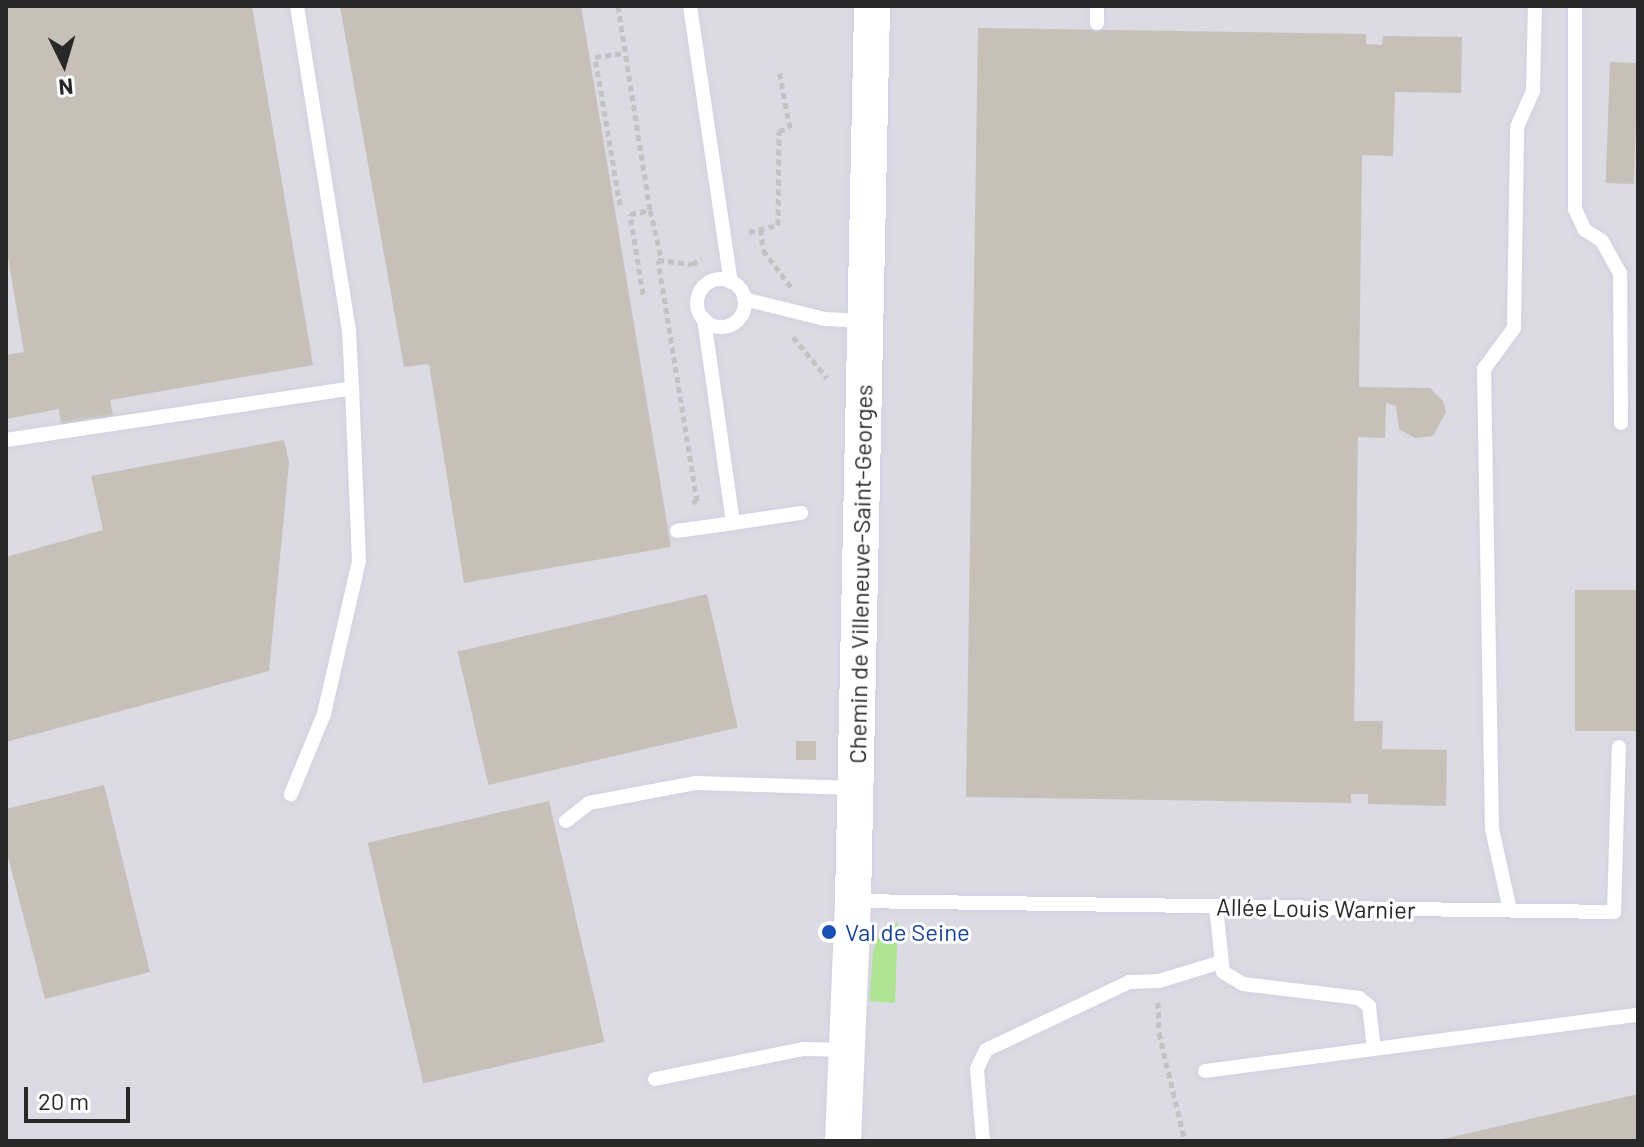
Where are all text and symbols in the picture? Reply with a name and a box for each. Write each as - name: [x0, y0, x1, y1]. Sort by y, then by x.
- north arrow: [24, 24, 104, 104]
- text: N: [58, 74, 75, 101]
- street label: Chemin de Villeneuve-Saint-Georges: [842, 384, 878, 764]
- street label: Allée Louis Warnier: [1216, 892, 1416, 924]
- place label: Val de Seine: [845, 918, 970, 946]
- marker: Val de Seine: [820, 923, 838, 941]
- scale bar: [28, 1071, 134, 1121]
- text: 20 m: [38, 1086, 89, 1115]

